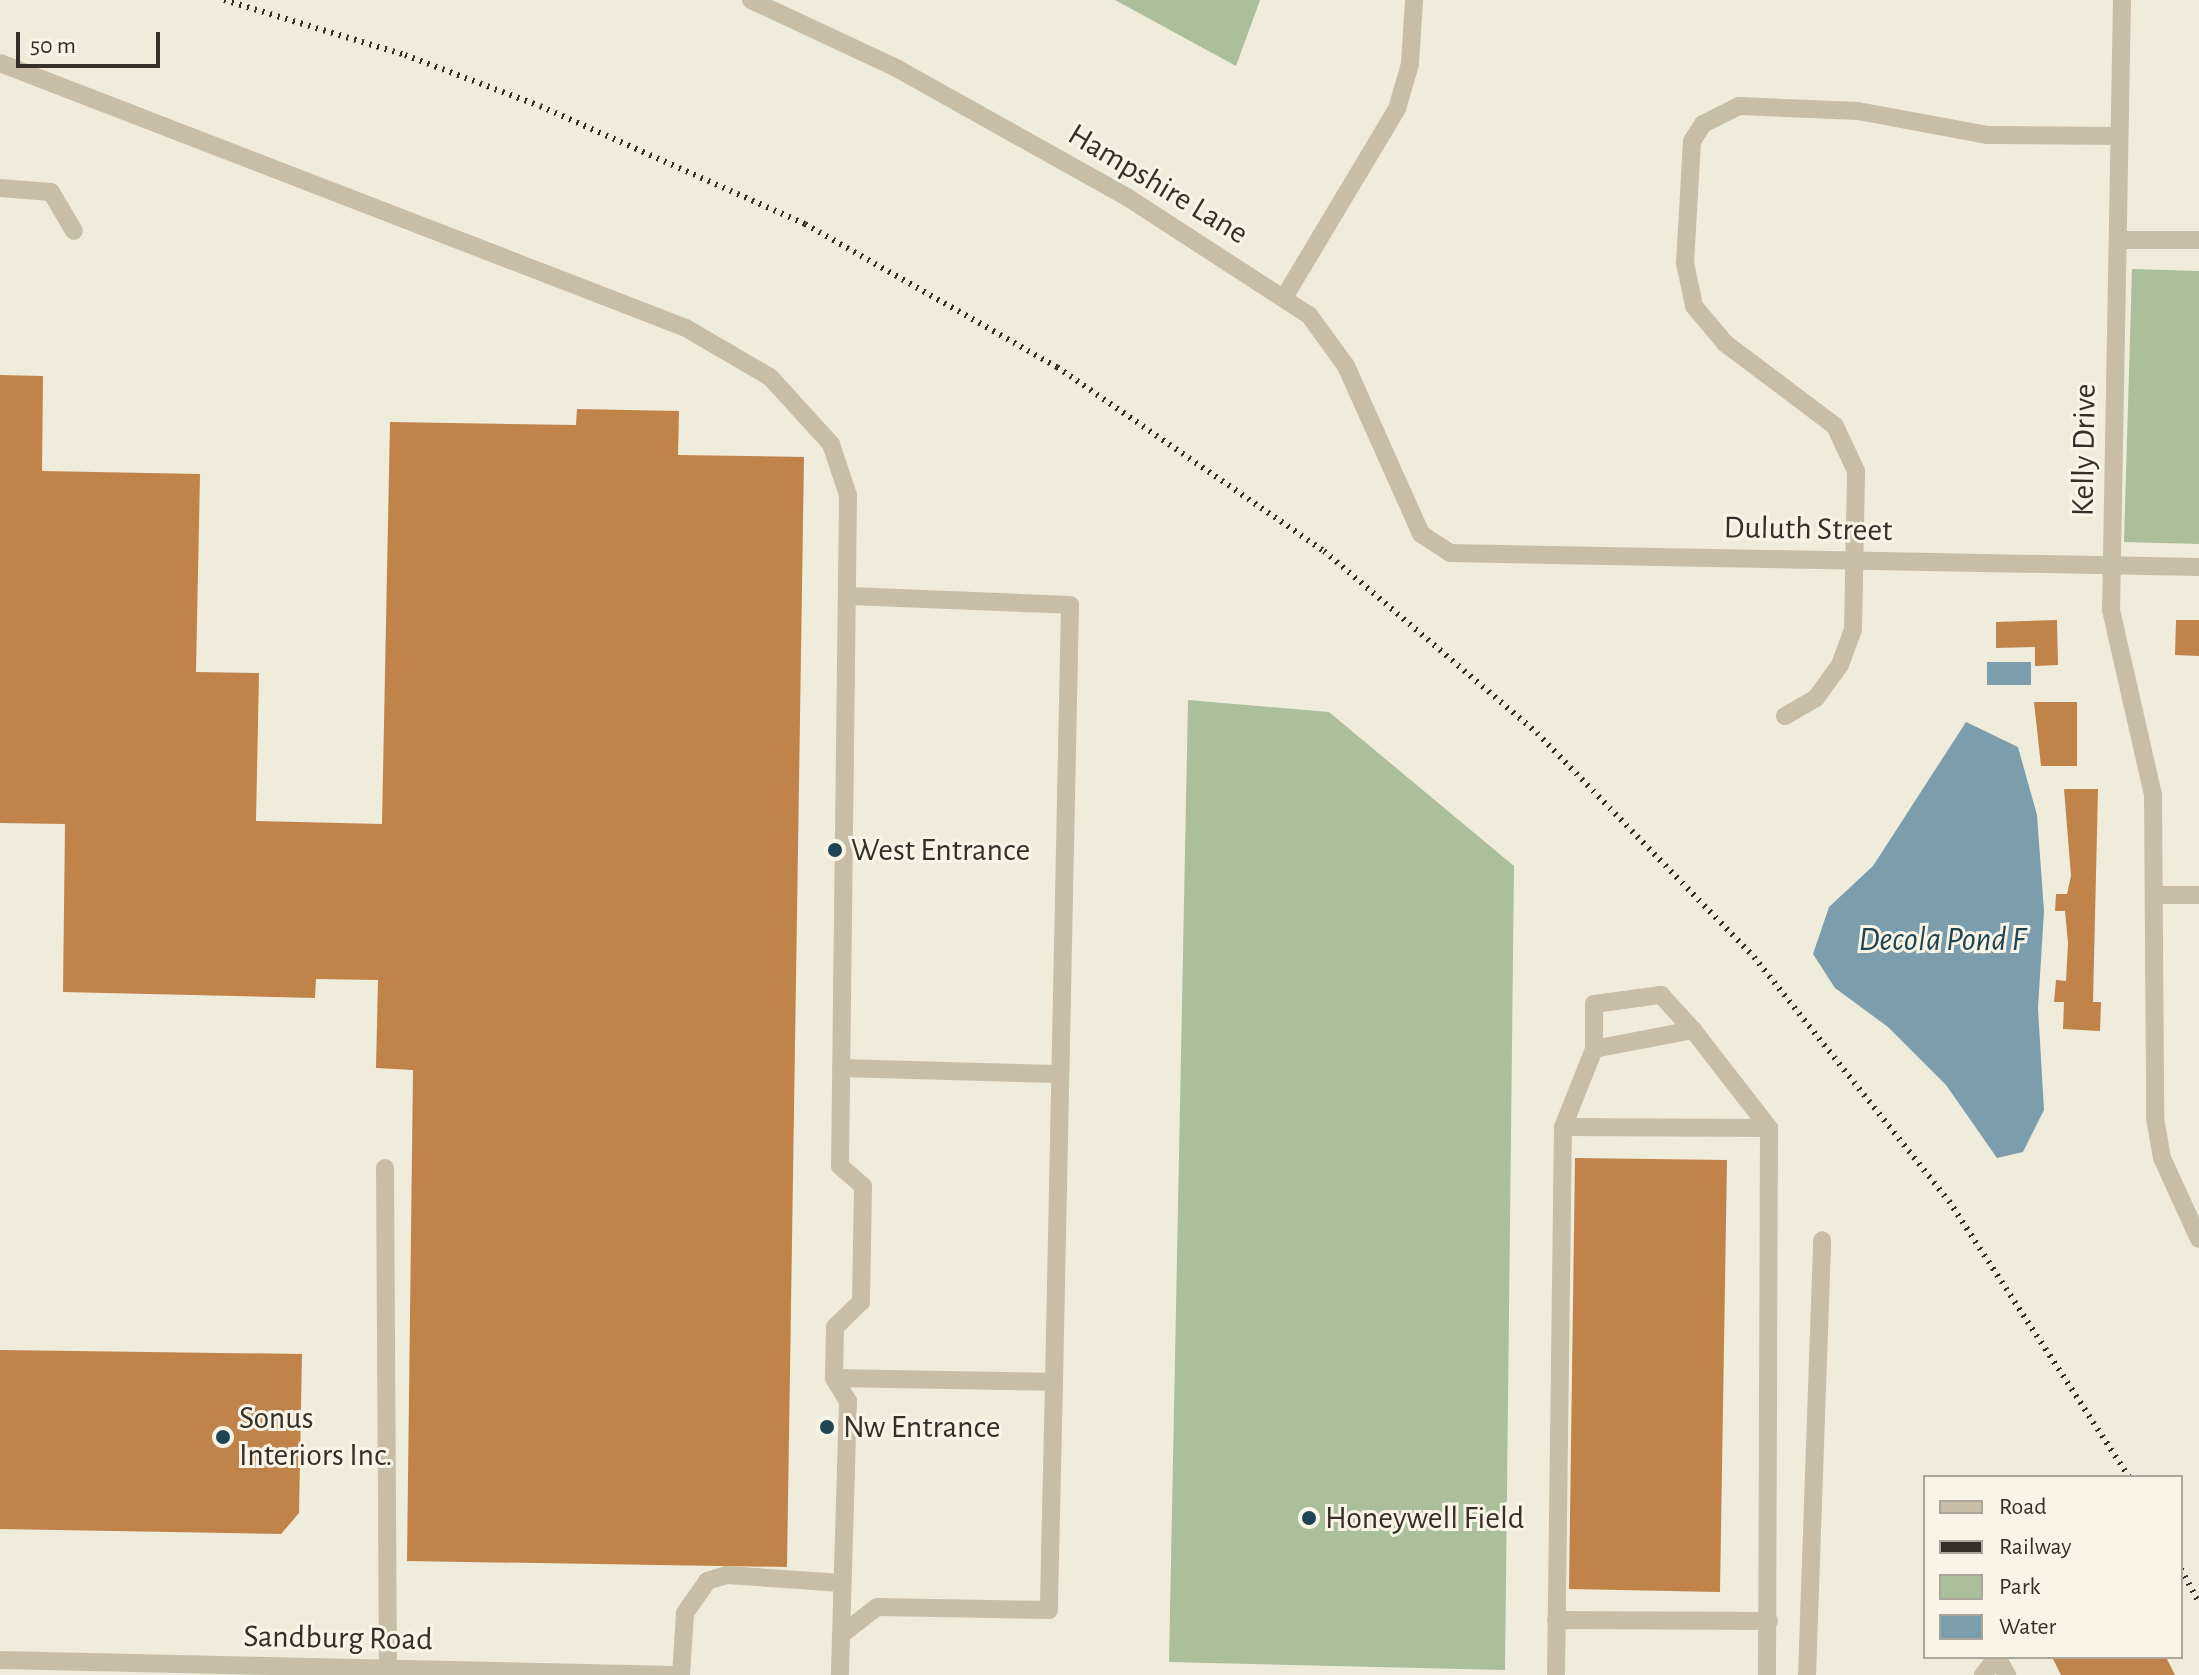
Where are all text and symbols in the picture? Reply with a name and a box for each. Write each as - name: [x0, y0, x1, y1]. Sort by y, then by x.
- scale bar: [20, 16, 164, 66]
- text: 50 m: [30, 34, 76, 58]
- street label: Hampshire Lane: [1061, 115, 1255, 253]
- street label: Kelly Drive: [2064, 383, 2104, 517]
- street label: Duluth Street: [1723, 508, 1893, 550]
- place label: West Entrance: [851, 831, 1030, 869]
- marker: West Entrance: [826, 841, 844, 859]
- water label: Decola Pond F: [1858, 921, 2026, 961]
- place label: Sonus Interiors Inc.: [239, 1400, 393, 1475]
- place label: Nw Entrance: [843, 1408, 1001, 1446]
- marker: Nw Entrance: [818, 1418, 836, 1436]
- marker: Sonus Interiors Inc.: [214, 1428, 232, 1446]
- legend: [1923, 1475, 2183, 1659]
- text: Road: [1999, 1495, 2047, 1519]
- place label: Honeywell Field: [1325, 1499, 1524, 1537]
- marker: Honeywell Field: [1300, 1509, 1318, 1527]
- text: Railway: [1999, 1535, 2071, 1559]
- text: Park: [1999, 1575, 2040, 1599]
- text: Water: [1999, 1615, 2056, 1639]
- street label: Sandburg Road: [243, 1617, 433, 1659]

